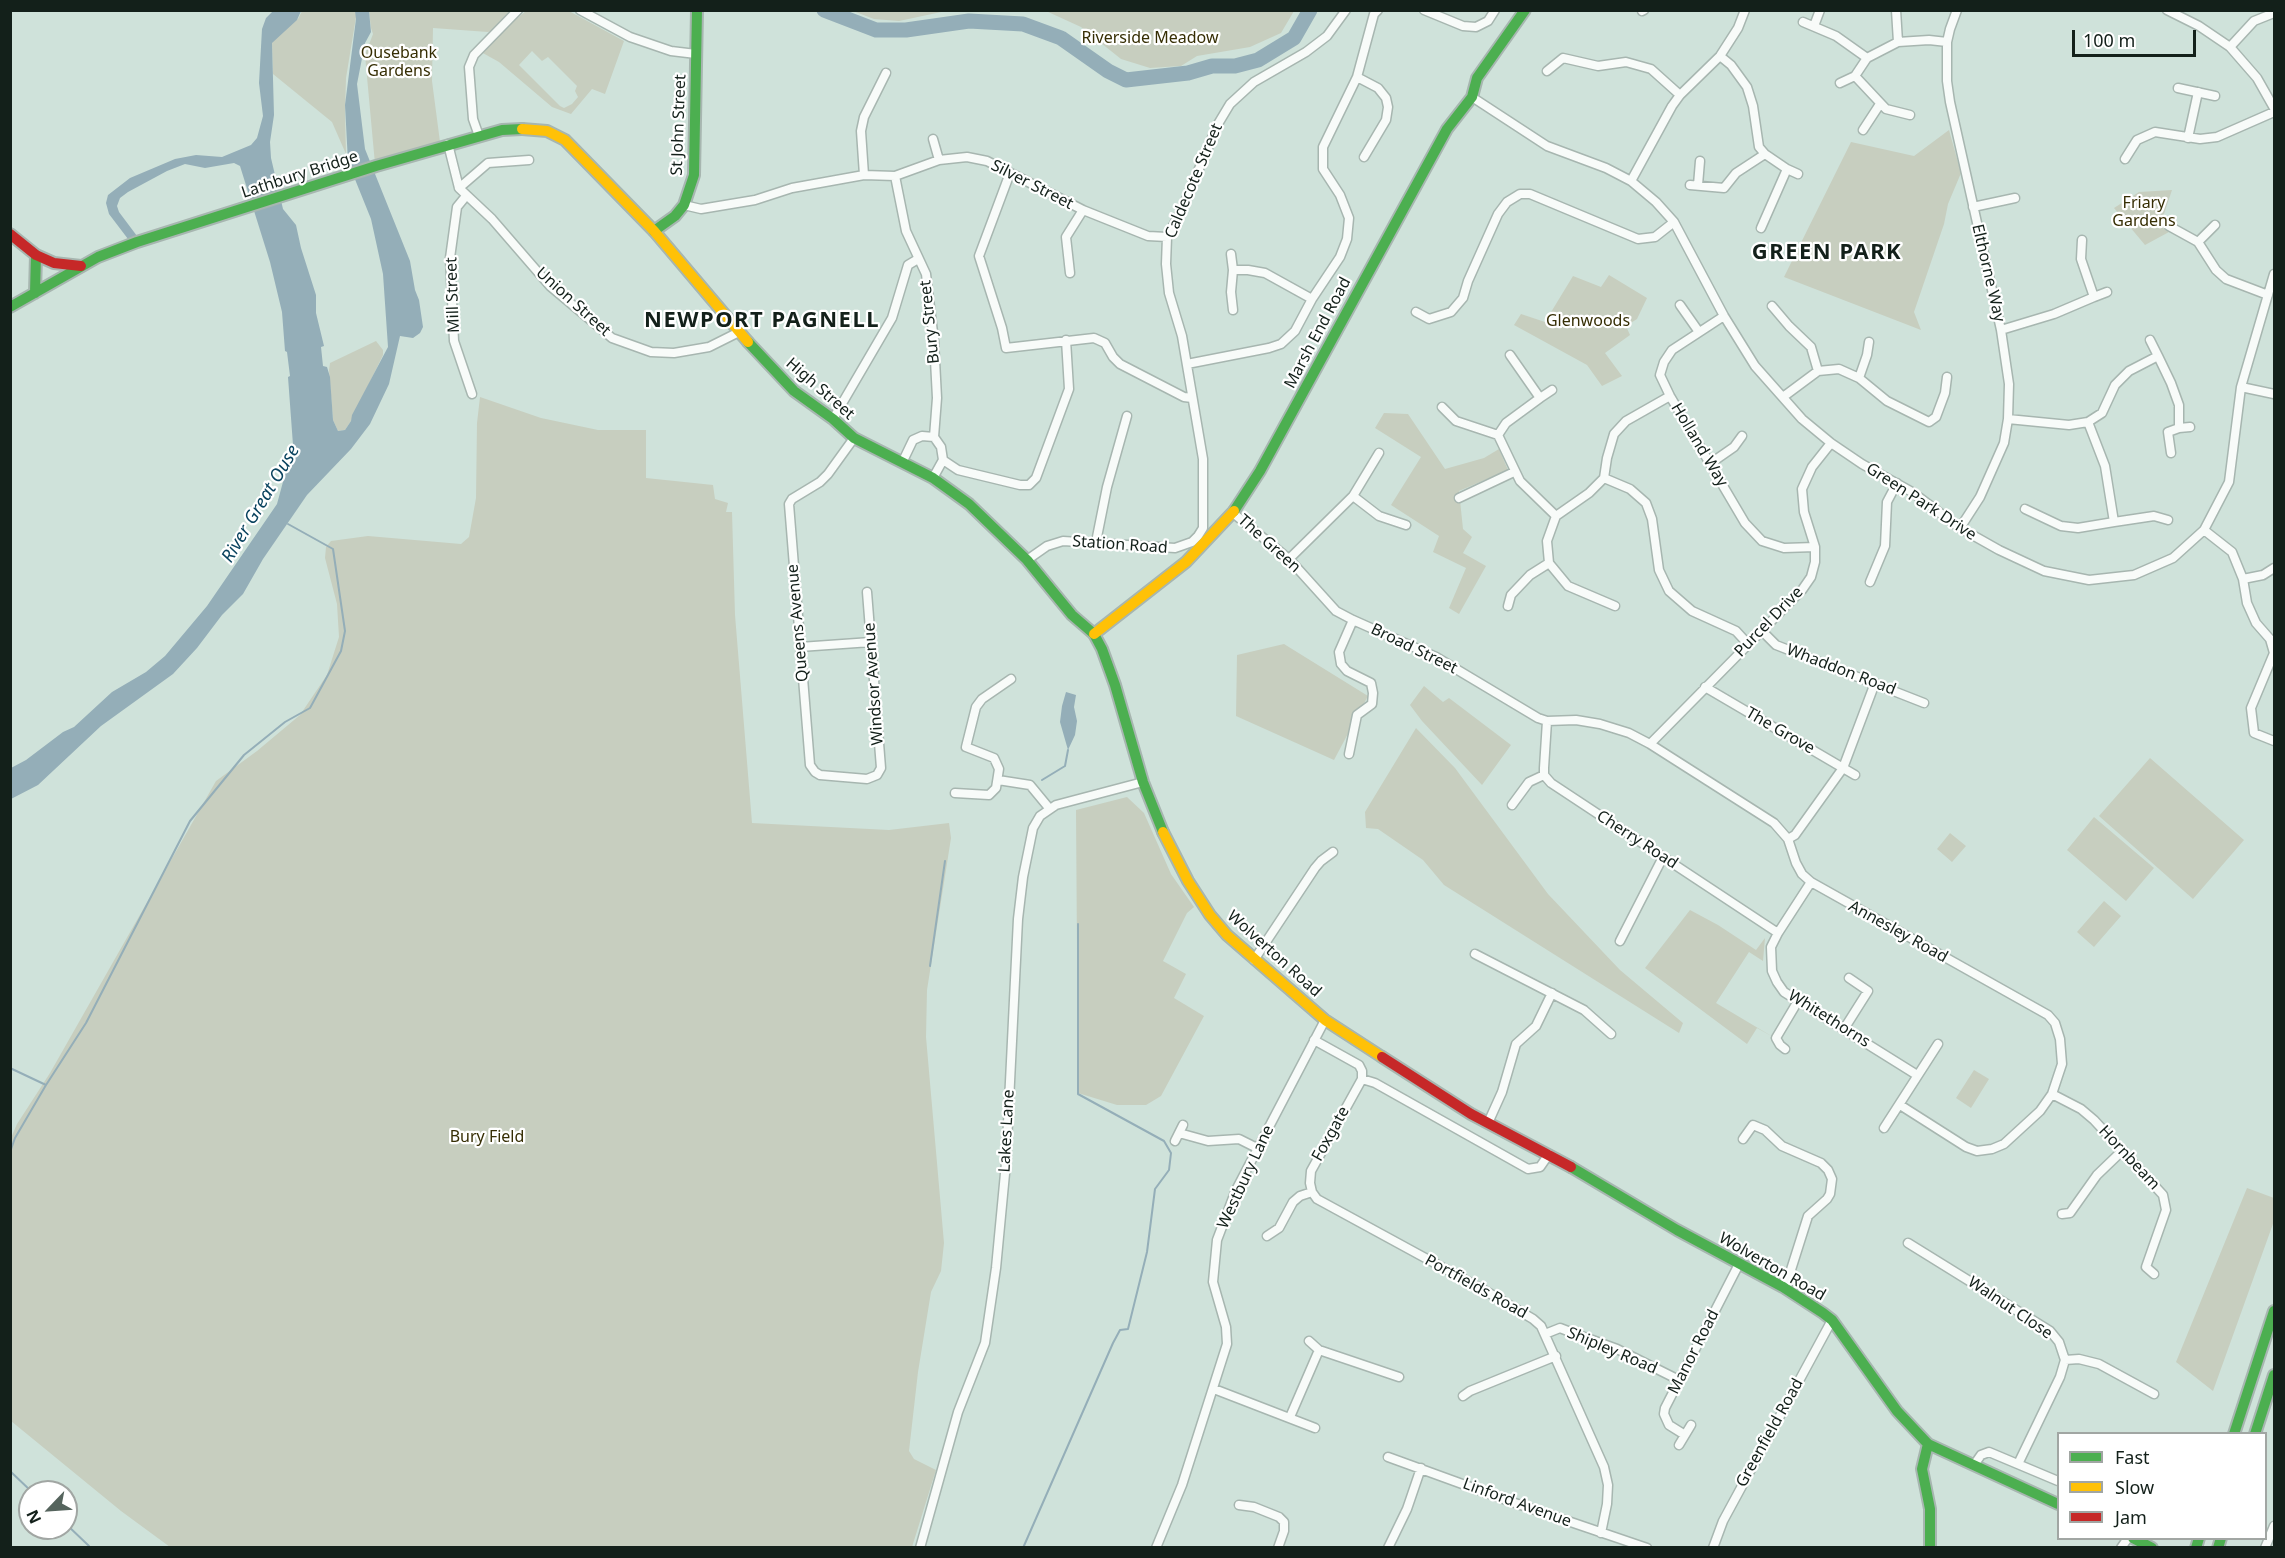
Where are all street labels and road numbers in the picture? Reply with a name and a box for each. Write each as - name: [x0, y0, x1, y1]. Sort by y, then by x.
- street label: St John Street: [668, 74, 690, 176]
- street label: Caldecote Street: [1161, 121, 1227, 241]
- street label: Lathbury Bridge: [239, 147, 361, 203]
- street label: Silver Street: [988, 156, 1076, 214]
- street label: Elthorne Way: [1967, 222, 2009, 324]
- street label: Mill Street: [442, 257, 464, 333]
- street label: Union Street: [532, 263, 614, 341]
- street label: Marsh End Road: [1281, 274, 1355, 392]
- street label: Bury Street: [916, 279, 944, 365]
- street label: High Street: [782, 354, 858, 424]
- street label: Holland Way: [1666, 400, 1732, 490]
- street label: Green Park Drive: [1862, 459, 1980, 545]
- street label: The Green: [1234, 511, 1304, 577]
- street label: Station Road: [1072, 532, 1168, 558]
- street label: Queens Avenue: [783, 563, 813, 683]
- street label: Purcel Drive: [1731, 583, 1807, 661]
- street label: Broad Street: [1368, 620, 1460, 678]
- street label: Windsor Avenue: [860, 622, 888, 746]
- street label: Whaddon Road: [1784, 640, 1898, 700]
- street label: The Grove: [1742, 704, 1818, 758]
- street label: Cherry Road: [1593, 807, 1681, 873]
- street label: Annesley Road: [1845, 897, 1951, 967]
- street label: Wolverton Road: [1223, 907, 1325, 1001]
- street label: Whitethorns: [1784, 986, 1874, 1052]
- street label: Lakes Lane: [995, 1089, 1019, 1173]
- street label: Foxgate: [1308, 1103, 1354, 1165]
- street label: Westbury Lane: [1214, 1122, 1278, 1232]
- street label: Hornbeam: [2094, 1122, 2164, 1194]
- street label: Wolverton Road: [1715, 1229, 1829, 1305]
- street label: Portfields Road: [1421, 1251, 1531, 1323]
- street label: Walnut Close: [1964, 1273, 2056, 1343]
- street label: Manor Road: [1665, 1307, 1723, 1397]
- street label: Shipley Road: [1564, 1323, 1660, 1379]
- street label: Greenfield Road: [1732, 1375, 1808, 1491]
- street label: Linford Avenue: [1460, 1474, 1574, 1532]

